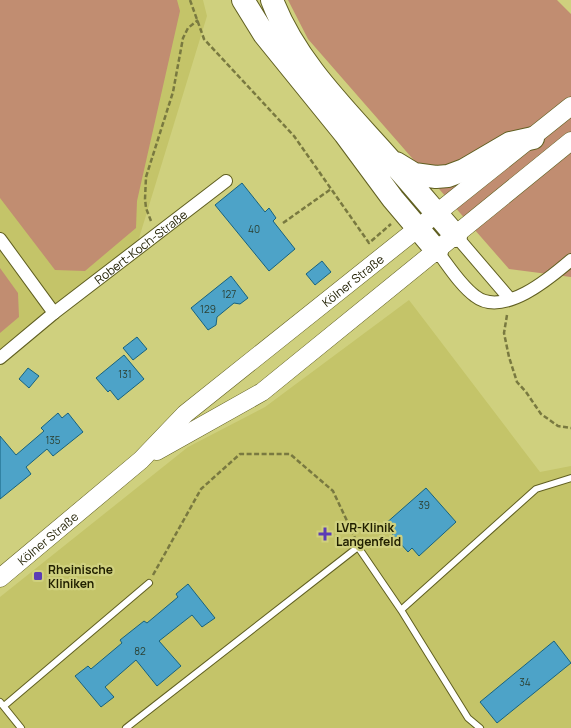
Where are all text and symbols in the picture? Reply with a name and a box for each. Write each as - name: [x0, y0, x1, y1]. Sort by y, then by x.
- street label: Robert-Koch-Straße: [91, 206, 190, 288]
- house number: 40: [248, 222, 260, 236]
- street label: Kölner Straße: [318, 250, 387, 310]
- house number: 127: [222, 287, 236, 301]
- house number: 129: [200, 302, 216, 316]
- house number: 131: [118, 367, 132, 381]
- house number: 135: [45, 433, 61, 447]
- house number: 39: [418, 498, 430, 512]
- street label: Kölner Straße: [13, 508, 82, 569]
- place label: LVR-Klinik Langenfeld: [336, 519, 401, 550]
- marker: LVR-Klinik Langenfeld: [318, 527, 332, 541]
- place label: Rheinische Kliniken: [48, 561, 113, 592]
- marker: Rheinische Kliniken: [32, 570, 44, 582]
- house number: 82: [134, 644, 146, 658]
- house number: 34: [519, 675, 531, 689]

